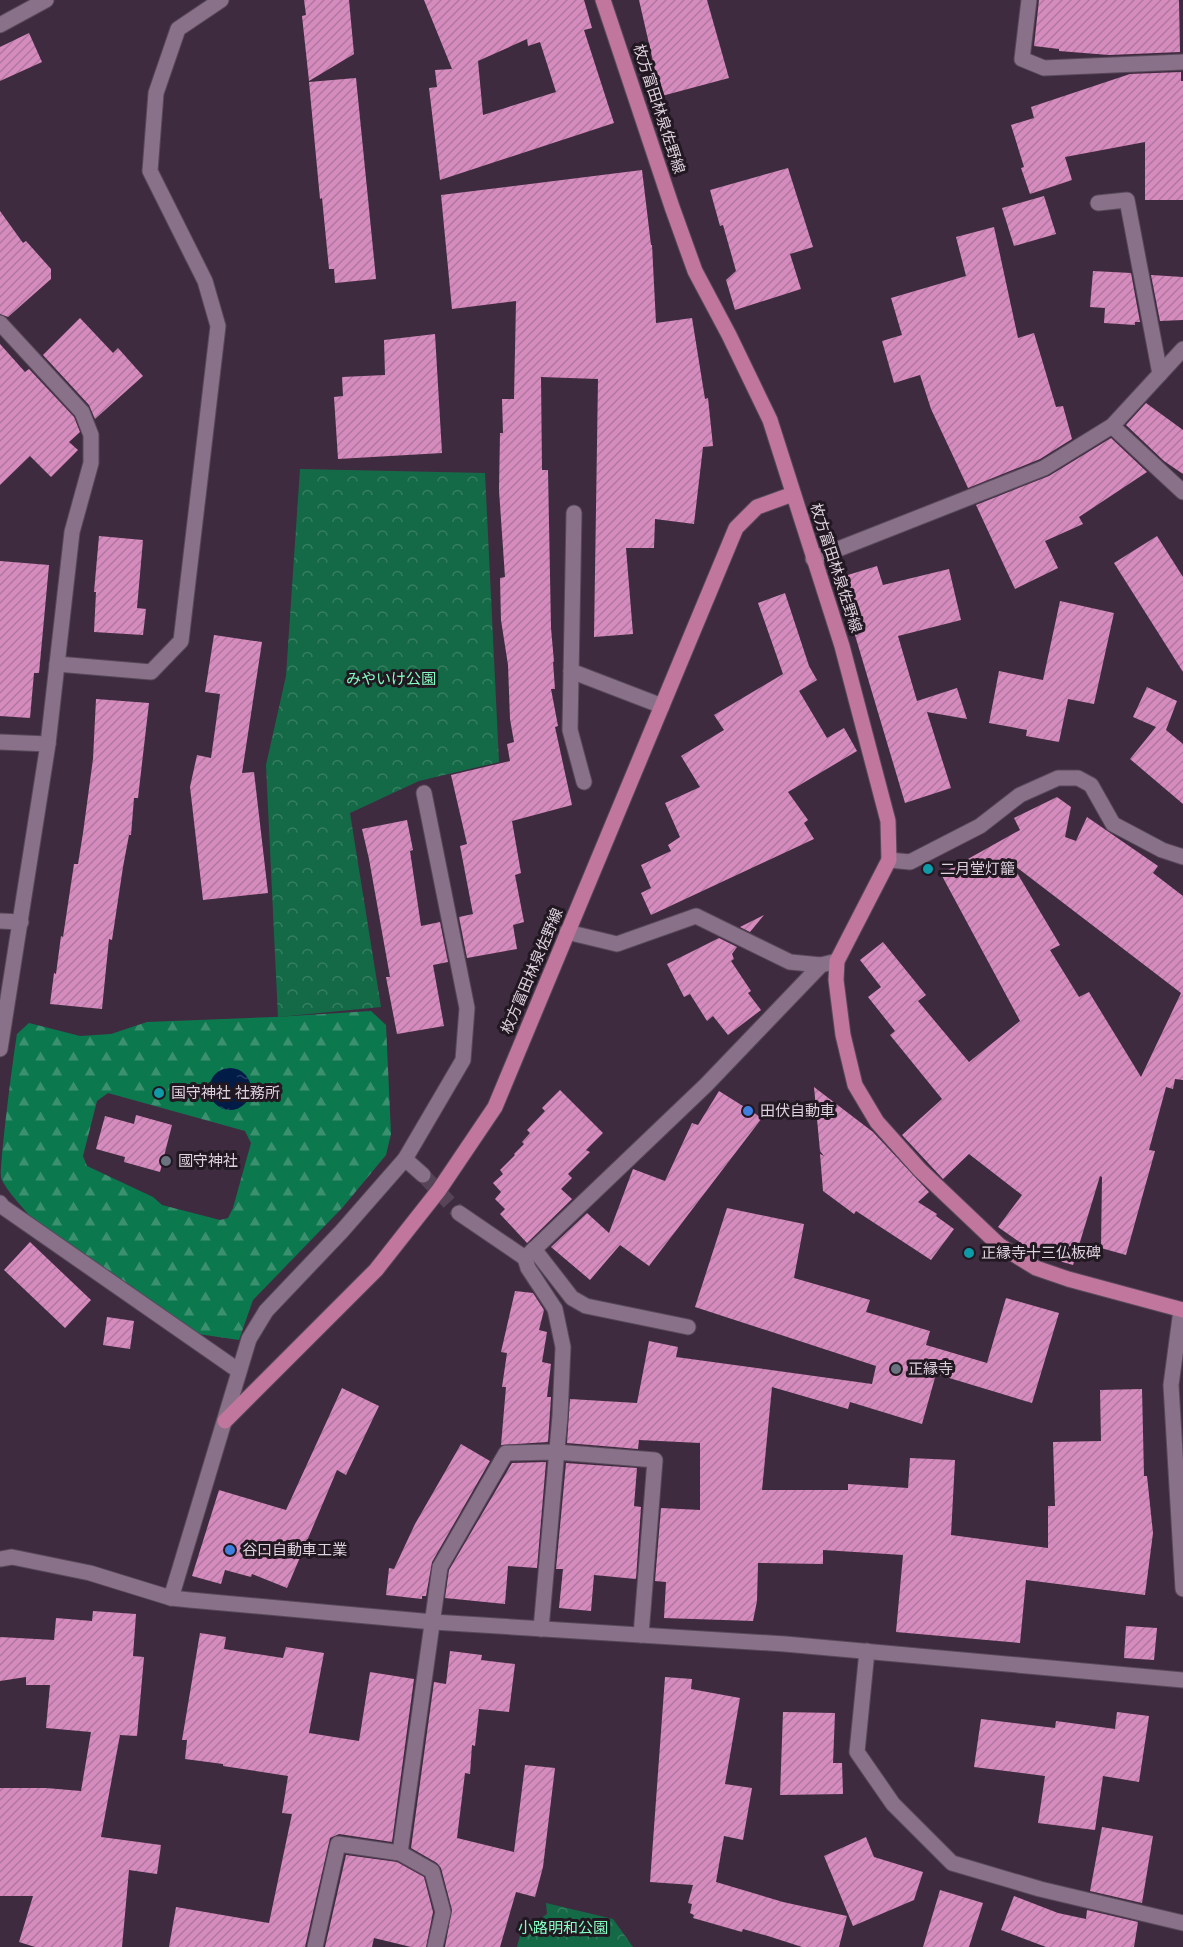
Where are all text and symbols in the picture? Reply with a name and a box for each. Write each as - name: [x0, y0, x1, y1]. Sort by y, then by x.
- street label: 枚方富田林泉佐野線: [630, 42, 688, 176]
- street label: 枚方富田林泉佐野線: [807, 501, 865, 635]
- park label: みやいけ公園: [346, 670, 436, 688]
- place label: 二月堂灯籠: [940, 860, 1015, 878]
- marker: 二月堂灯籠: [921, 862, 935, 876]
- street label: 枚方富田林泉佐野線: [497, 905, 567, 1037]
- place label: 国守神社 社務所: [171, 1084, 280, 1102]
- marker: 国守神社 社務所: [152, 1086, 166, 1100]
- place label: 田伏自動車: [760, 1102, 835, 1120]
- marker: 田伏自動車: [741, 1104, 755, 1118]
- place label: 國守神社: [178, 1152, 238, 1170]
- marker: 國守神社: [159, 1154, 173, 1168]
- place label: 正縁寺十三仏板碑: [981, 1244, 1101, 1262]
- marker: 正縁寺十三仏板碑: [962, 1246, 976, 1260]
- place label: 正縁寺: [908, 1360, 953, 1378]
- marker: 正縁寺: [889, 1362, 903, 1376]
- place label: 谷口自動車工業: [242, 1541, 347, 1559]
- marker: 谷口自動車工業: [223, 1543, 237, 1557]
- park label: 小路明和公園: [518, 1919, 608, 1937]

